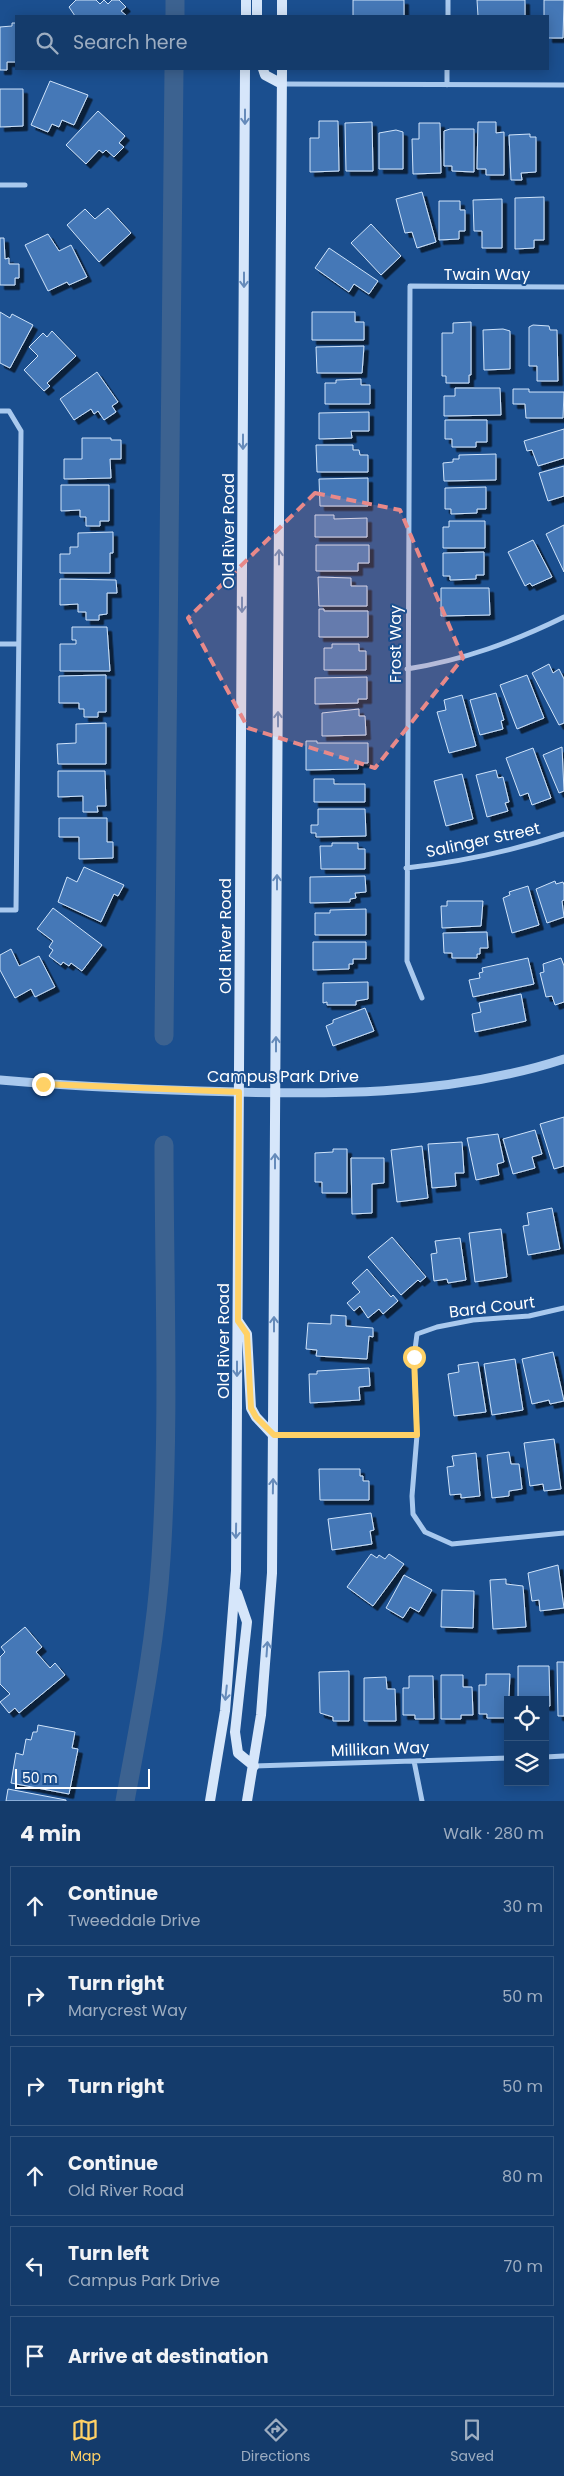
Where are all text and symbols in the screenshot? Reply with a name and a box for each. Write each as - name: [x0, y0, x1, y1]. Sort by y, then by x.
- search box: [15, 15, 549, 70]
- icon: search: [33, 29, 61, 57]
- text: Search here: [73, 29, 187, 56]
- one-way arrow: [240, 109, 250, 125]
- street label: Twain Way: [444, 263, 530, 286]
- one-way arrow: [239, 272, 249, 288]
- one-way arrow: [238, 434, 248, 450]
- street label: Old River Road: [217, 473, 240, 589]
- one-way arrow: [274, 549, 284, 565]
- one-way arrow: [237, 596, 247, 613]
- street label: Frost Way: [384, 605, 407, 683]
- one-way arrow: [273, 711, 283, 728]
- street label: Salinger Street: [424, 817, 542, 863]
- one-way arrow: [272, 874, 282, 890]
- street label: Old River Road: [214, 878, 237, 994]
- one-way arrow: [271, 1036, 281, 1052]
- street label: Campus Park Drive: [207, 1065, 359, 1088]
- route end: [32, 1073, 55, 1096]
- one-way arrow: [270, 1154, 280, 1170]
- street label: Old River Road: [212, 1283, 235, 1399]
- street label: Bard Court: [448, 1290, 536, 1324]
- one-way arrow: [269, 1316, 279, 1332]
- route start: [403, 1346, 426, 1369]
- one-way arrow: [232, 1360, 242, 1377]
- one-way arrow: [268, 1479, 278, 1495]
- one-way arrow: [231, 1523, 241, 1539]
- one-way arrow: [263, 1641, 272, 1657]
- one-way arrow: [222, 1685, 231, 1701]
- map controls: [504, 1696, 549, 1786]
- button: locate: [504, 1696, 549, 1741]
- street label: Millikan Way: [330, 1736, 430, 1762]
- button: layers: [504, 1741, 549, 1786]
- scale bar: [15, 1766, 150, 1789]
- text: 50 m: [22, 1768, 58, 1788]
- text: 4 min: [20, 1819, 81, 1848]
- text: Walk · 280 m: [443, 1822, 544, 1845]
- text: Continue: [68, 1880, 158, 1907]
- icon: ahead: [21, 1892, 49, 1920]
- text: 30 m: [503, 1895, 543, 1918]
- text: Tweeddale Drive: [68, 1909, 200, 1932]
- text: Turn right: [68, 1970, 164, 1997]
- icon: right: [21, 1982, 49, 2010]
- text: 50 m: [502, 1985, 543, 2008]
- text: Marycrest Way: [68, 1999, 187, 2022]
- icon: right: [21, 2072, 49, 2100]
- text: Turn right: [68, 2073, 164, 2100]
- text: 50 m: [502, 2075, 543, 2098]
- text: Continue: [68, 2150, 158, 2177]
- icon: ahead: [21, 2162, 49, 2190]
- text: 80 m: [502, 2165, 543, 2188]
- text: Old River Road: [68, 2179, 184, 2202]
- text: Turn left: [68, 2240, 149, 2267]
- icon: left: [21, 2252, 49, 2280]
- text: 70 m: [503, 2255, 543, 2278]
- text: Campus Park Drive: [68, 2269, 220, 2292]
- icon: arrive: [21, 2342, 49, 2370]
- text: Arrive at destination: [68, 2343, 269, 2370]
- tab: Map: [70, 2416, 101, 2467]
- tab: Directions: [241, 2416, 310, 2467]
- tab: Saved: [450, 2416, 494, 2467]

